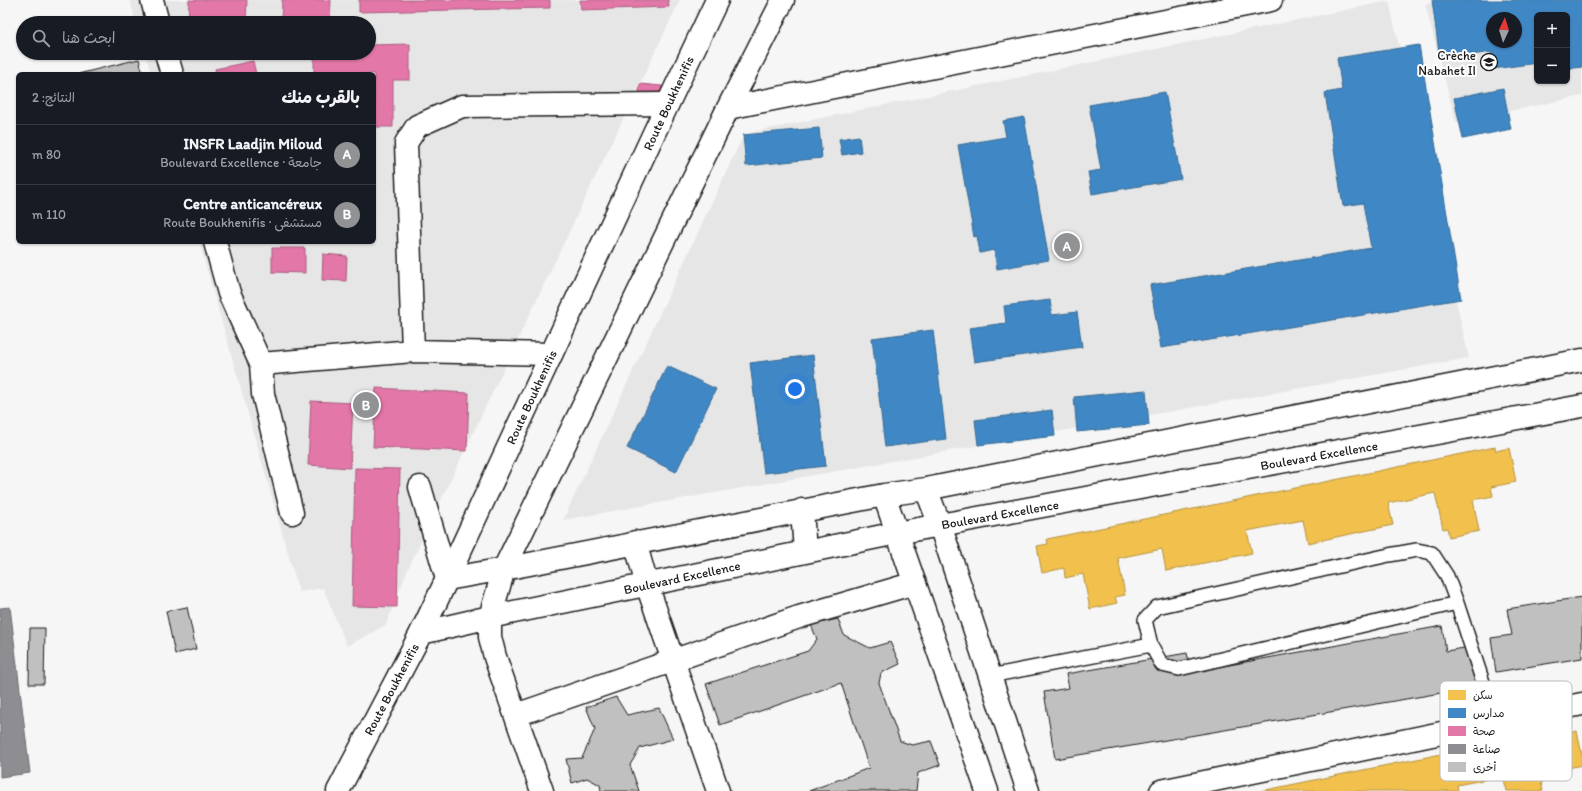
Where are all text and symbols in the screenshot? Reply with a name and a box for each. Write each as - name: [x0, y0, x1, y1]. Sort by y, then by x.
- north arrow: [1486, 12, 1522, 48]
- map controls: [1534, 12, 1570, 84]
- button: +: [1534, 12, 1570, 48]
- search box: [16, 16, 376, 60]
- icon: search: [30, 27, 52, 49]
- text: ابحث هنا: [62, 29, 116, 47]
- place label: Crèche Nabahet II: [1418, 48, 1476, 78]
- button: −: [1534, 48, 1570, 84]
- school or university icon: Crèche Nabahet II: [1479, 52, 1499, 72]
- street label: Route Boukhenifis: [640, 54, 697, 153]
- text: بالقرب منك: [282, 87, 360, 107]
- text: النتائج: 2: [32, 90, 75, 105]
- text: INSFR Laadjin Miloud: [183, 135, 322, 153]
- text: 80 m: [32, 147, 61, 162]
- text: A: [343, 147, 351, 162]
- text: جامعة · Boulevard Excellence: [160, 155, 322, 170]
- text: Centre anticancéreux: [183, 195, 322, 213]
- text: 110 m: [32, 207, 66, 222]
- text: B: [343, 207, 351, 222]
- text: مستشفى · Route Boukhenifis: [163, 215, 322, 230]
- pin: A: [1054, 231, 1080, 261]
- street label: Route Boukhenifis: [503, 348, 560, 447]
- your location: [785, 379, 805, 399]
- pin: B: [353, 390, 379, 420]
- street label: Boulevard Excellence: [1259, 438, 1379, 473]
- street label: Boulevard Excellence: [940, 497, 1060, 532]
- street label: Boulevard Excellence: [622, 558, 742, 597]
- street label: Route Boukhenifis: [361, 640, 422, 738]
- legend: [1440, 681, 1572, 781]
- text: سكن: [1473, 689, 1493, 702]
- text: مدارس: [1473, 707, 1504, 720]
- text: صحة: [1473, 725, 1495, 738]
- text: صناعة: [1473, 743, 1501, 756]
- text: أخرى: [1473, 761, 1496, 774]

